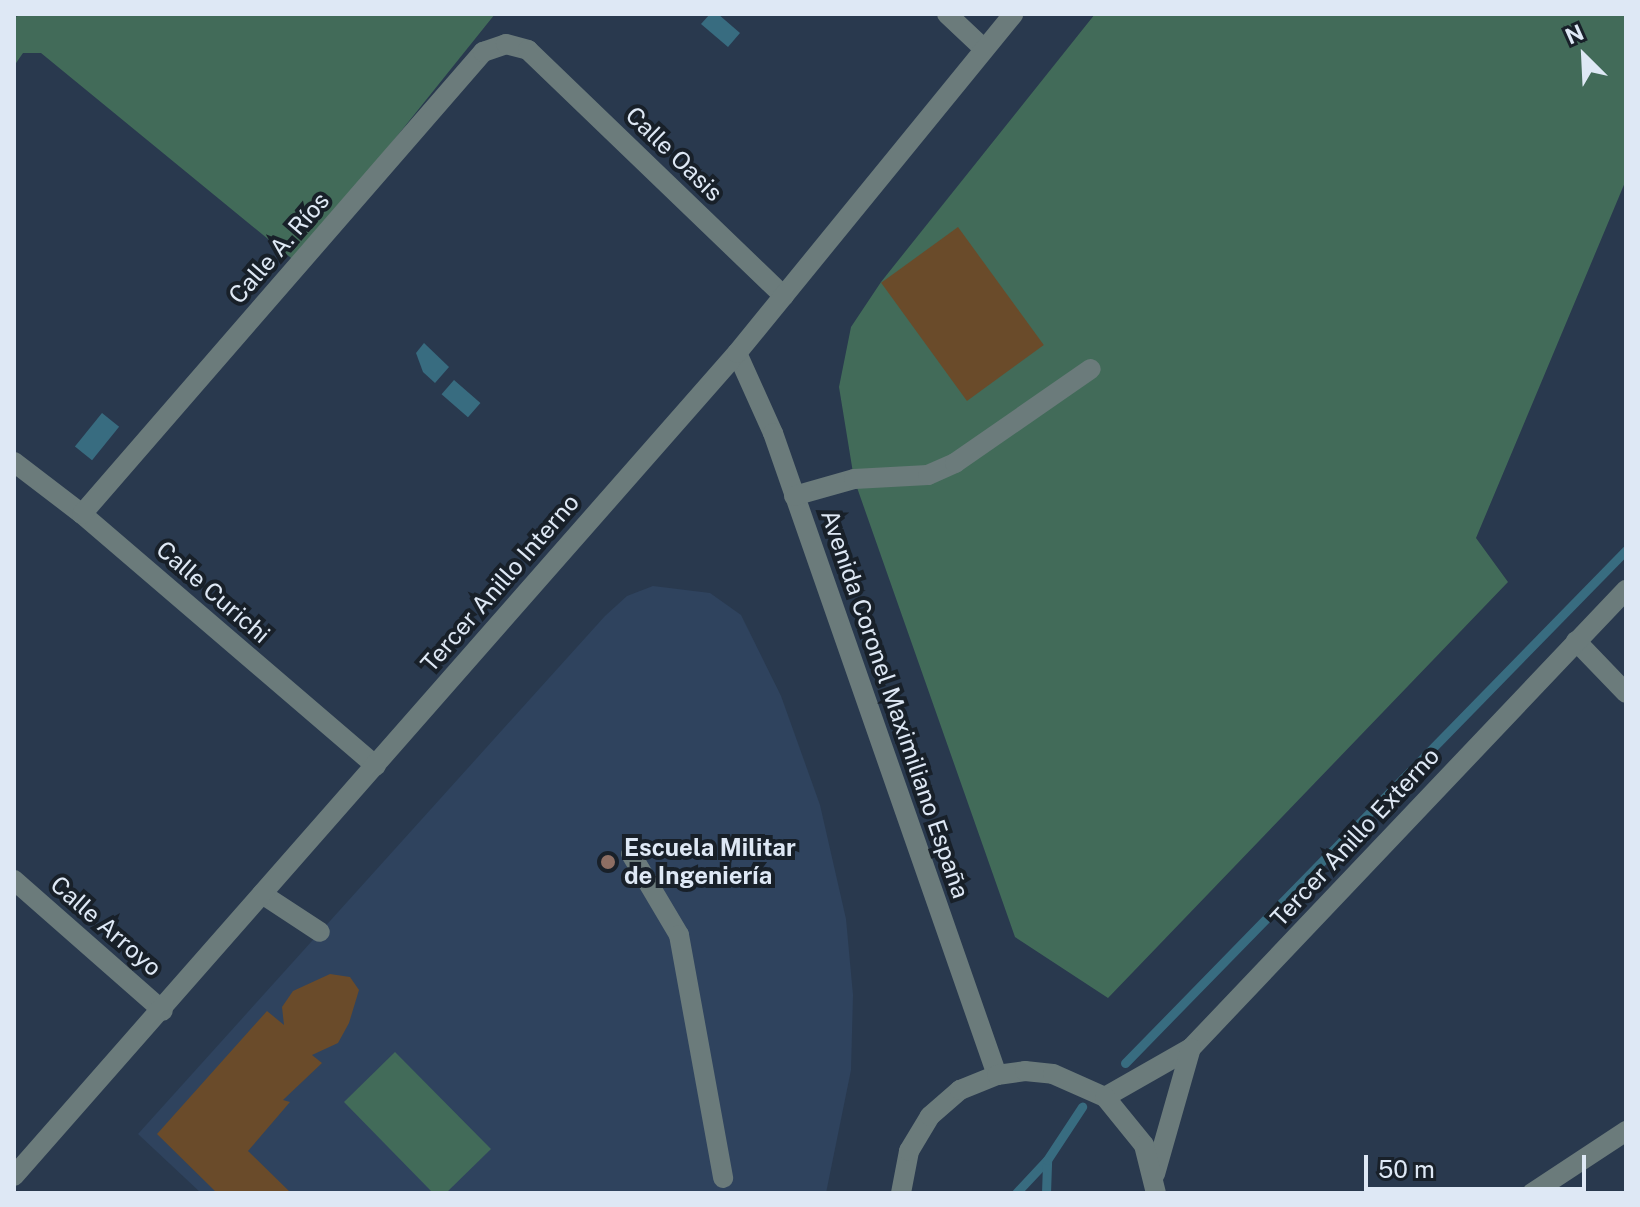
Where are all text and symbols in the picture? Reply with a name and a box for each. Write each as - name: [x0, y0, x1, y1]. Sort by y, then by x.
- north arrow: [1544, 16, 1624, 96]
- text: N: [1561, 19, 1587, 49]
- street label: Calle Oasis: [620, 101, 728, 207]
- street label: Calle A. Ríos: [223, 186, 335, 310]
- street label: Tercer Anillo Interno: [415, 488, 585, 678]
- street label: Avenida Coronel Maximiliano España: [815, 506, 975, 902]
- street label: Calle Curichi: [150, 535, 276, 649]
- street label: Tercer Anillo Externo: [1265, 742, 1445, 932]
- place label: Escuela Militar de Ingeniería: [624, 834, 796, 890]
- marker: Escuela Militar de Ingeniería: [599, 853, 617, 871]
- street label: Calle Arroyo: [45, 870, 167, 982]
- scale bar: [1368, 1139, 1590, 1189]
- text: 50 m: [1378, 1155, 1435, 1183]

